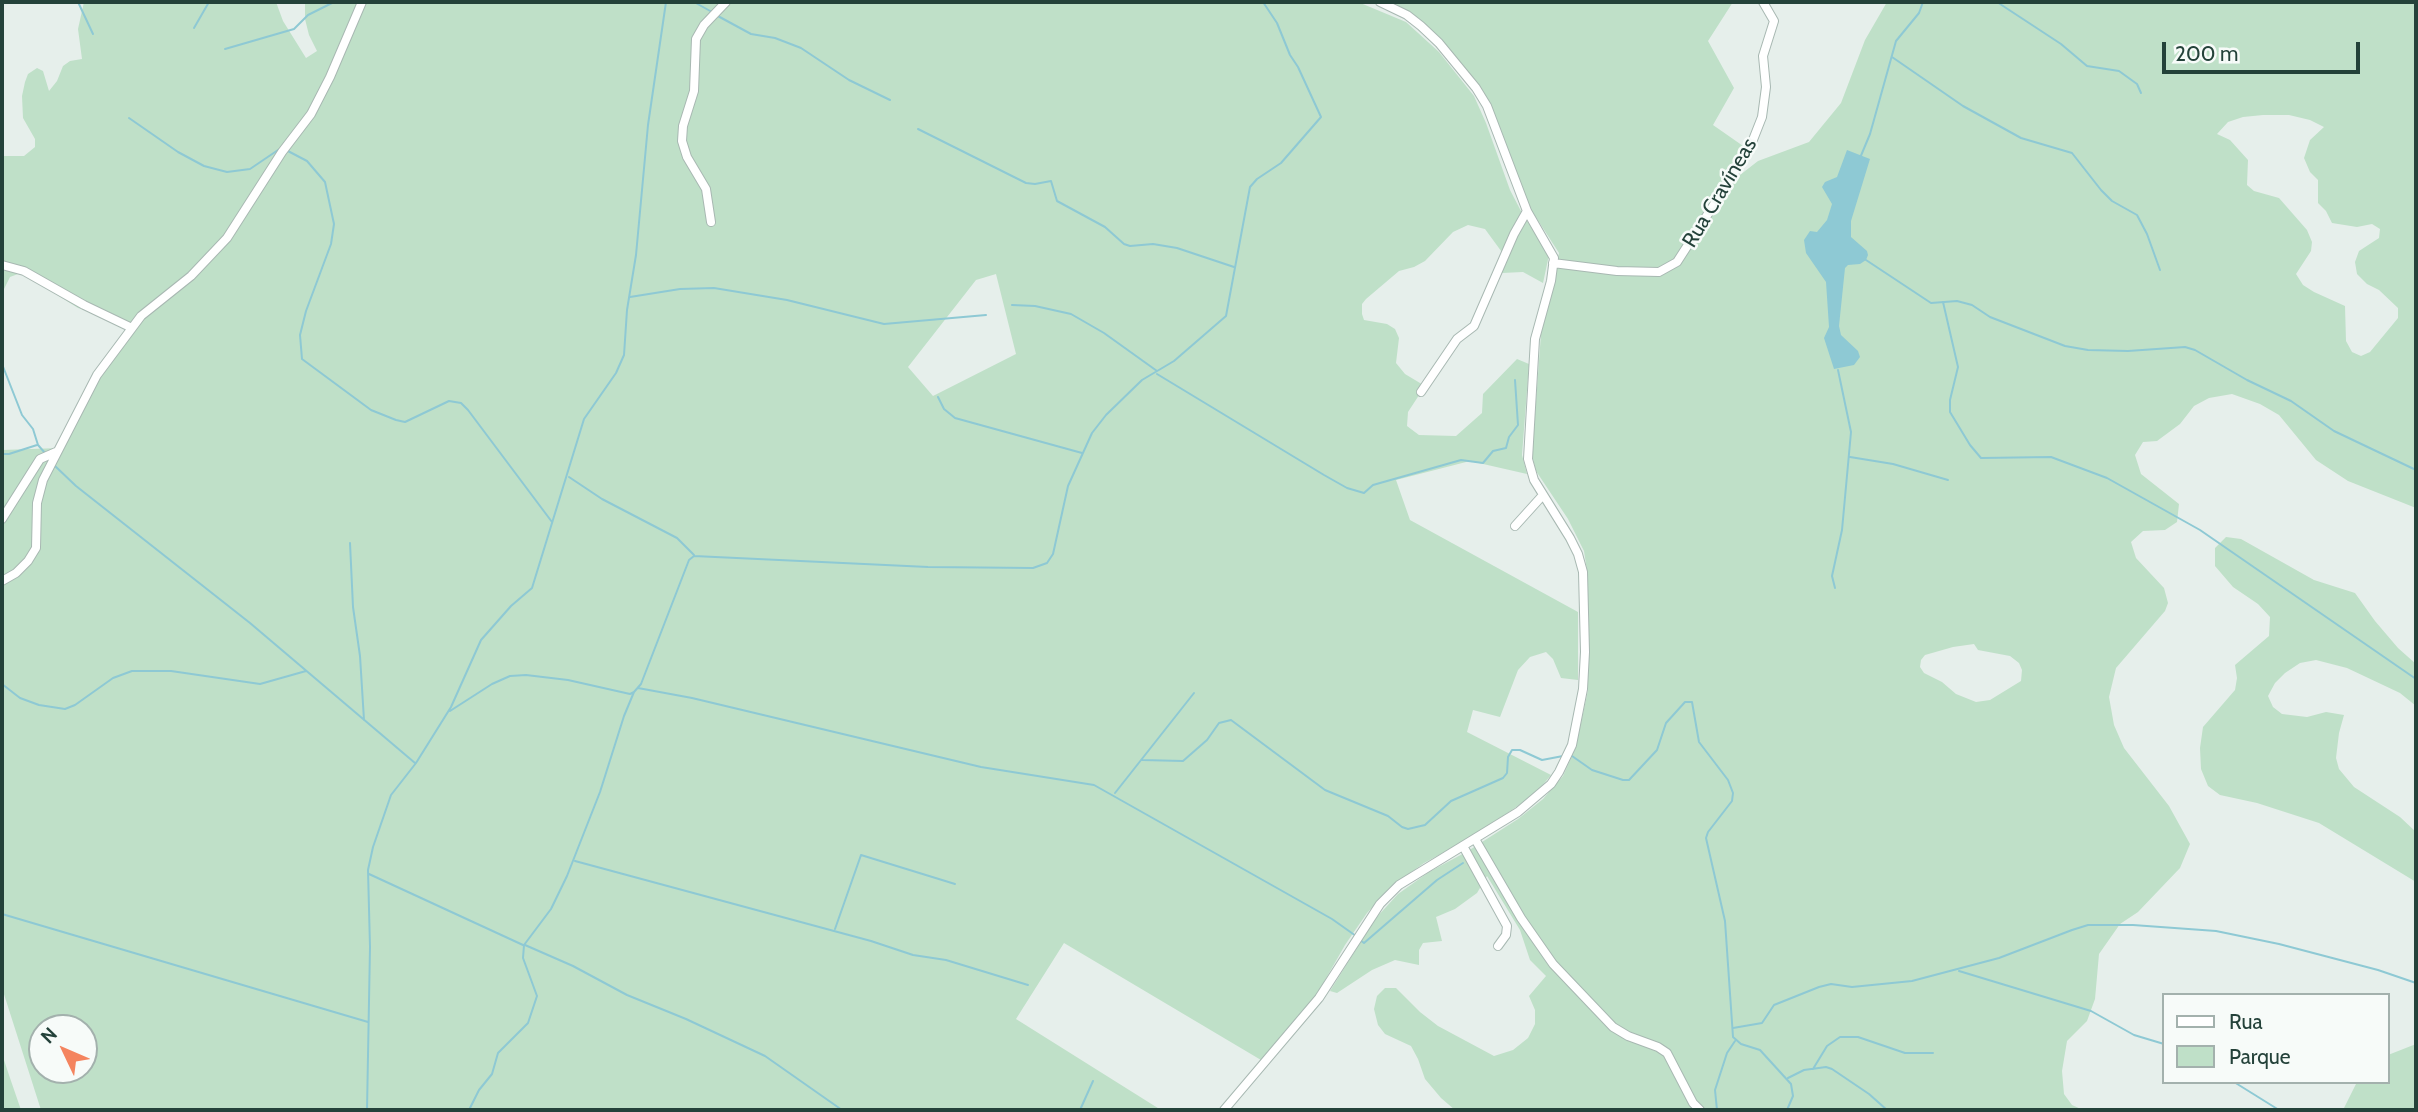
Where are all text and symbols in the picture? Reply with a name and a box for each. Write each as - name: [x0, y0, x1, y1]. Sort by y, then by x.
- scale bar: [2166, 28, 2364, 72]
- text: 200 m: [2175, 41, 2238, 66]
- street label: Rua Cravíneas: [1677, 134, 1763, 252]
- legend: [2162, 993, 2390, 1084]
- text: Rua: [2229, 1009, 2263, 1034]
- north arrow: [28, 1014, 98, 1084]
- text: N: [36, 1023, 62, 1048]
- text: Parque: [2229, 1044, 2291, 1069]

